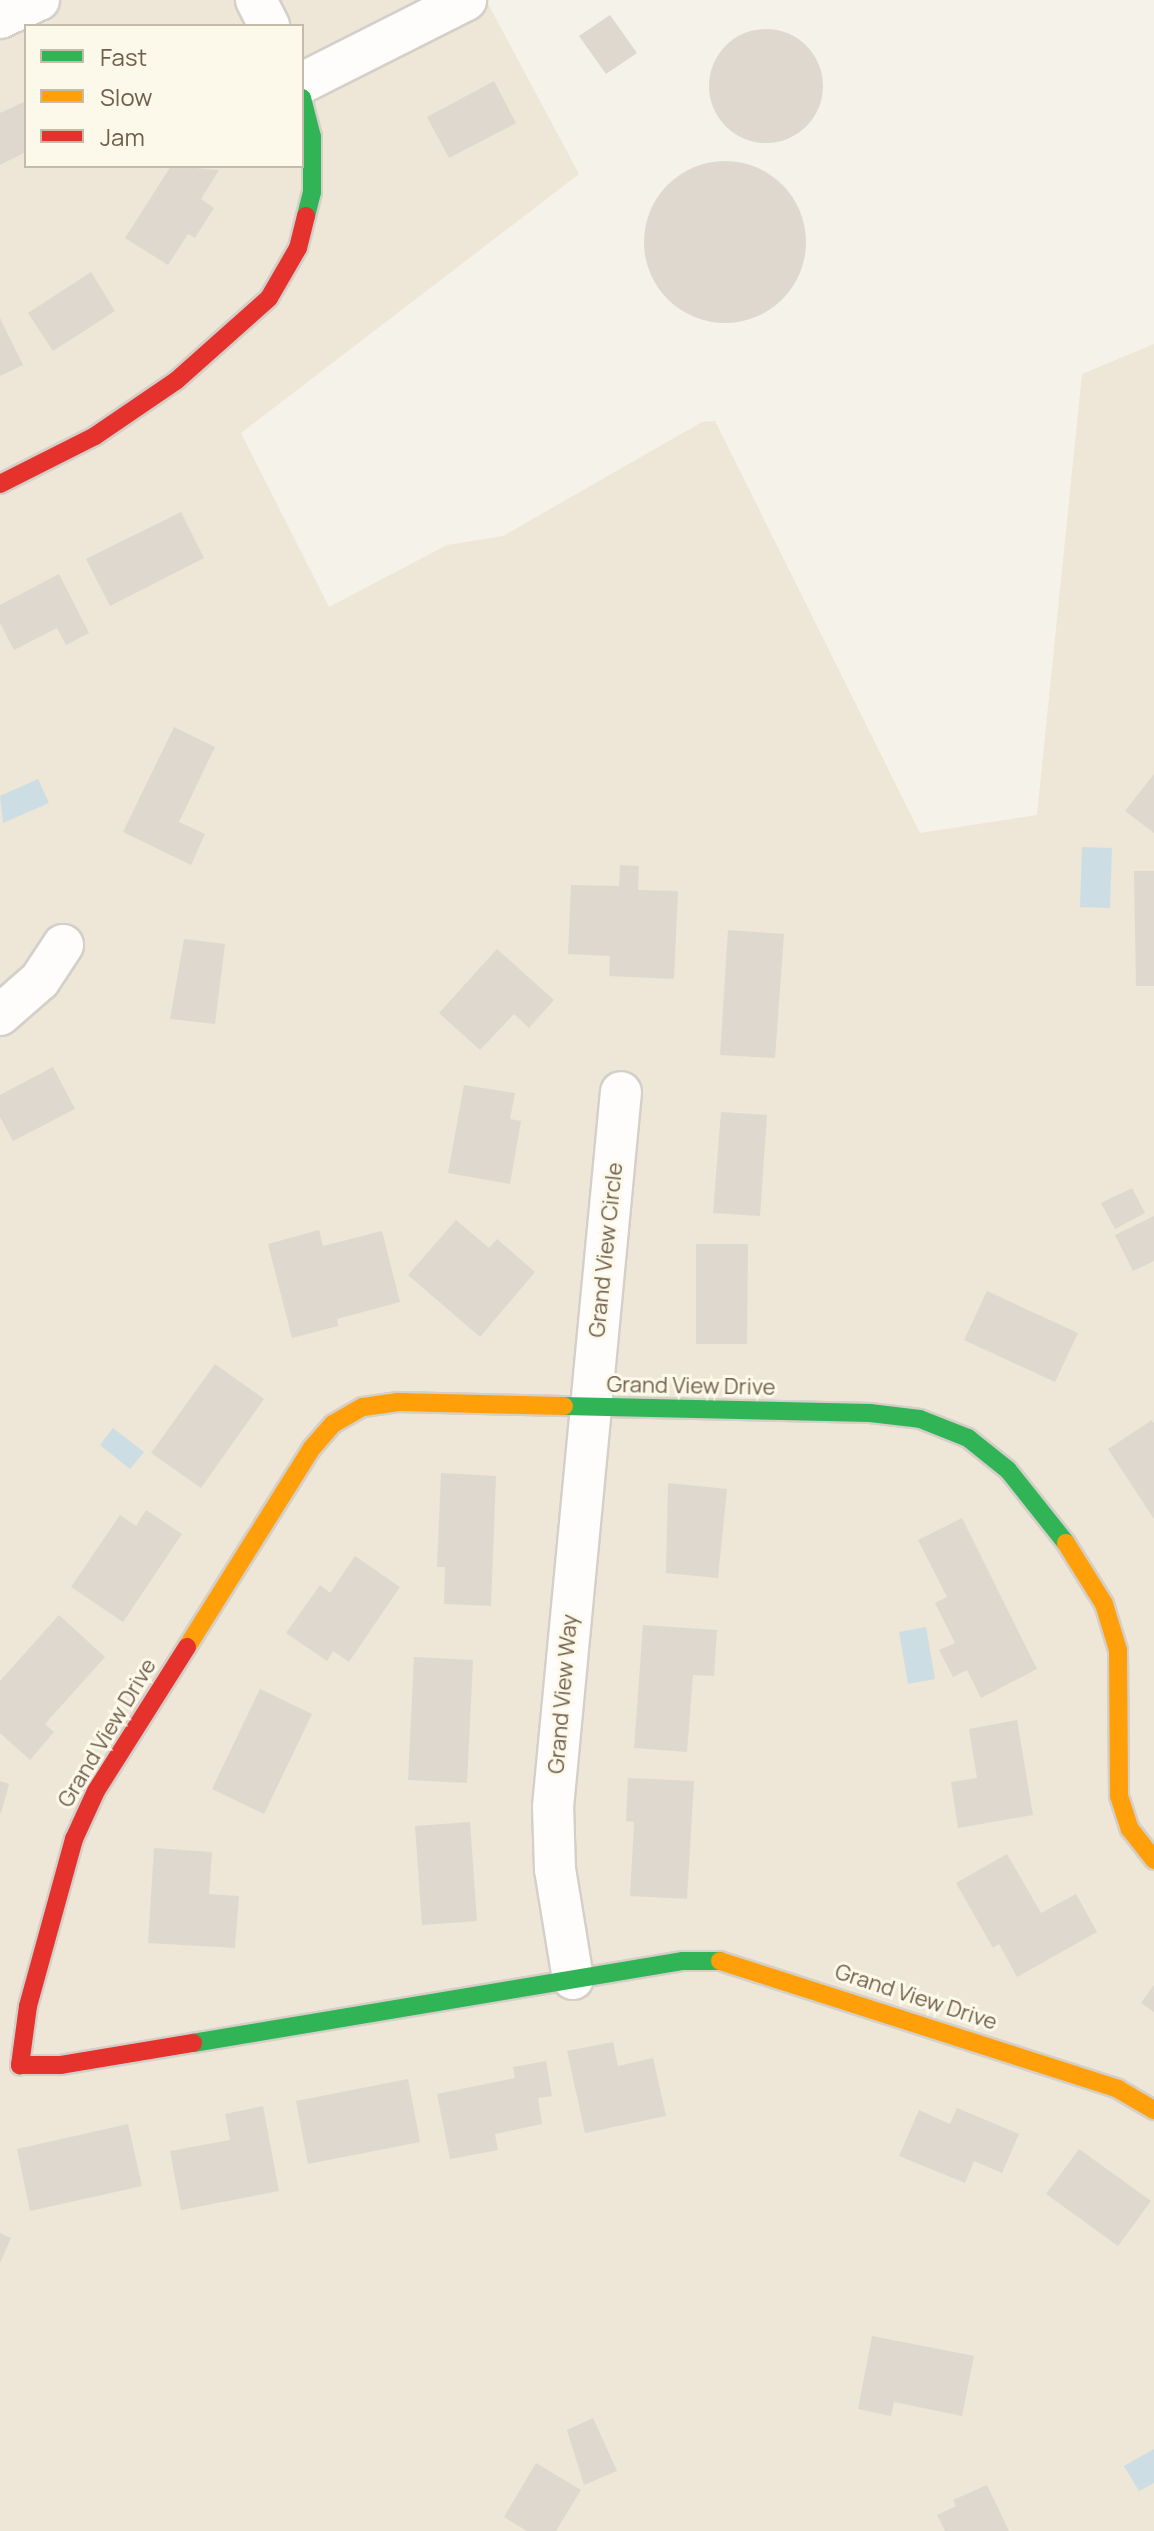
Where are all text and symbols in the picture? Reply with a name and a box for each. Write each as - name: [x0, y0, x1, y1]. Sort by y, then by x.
- legend: [24, 24, 304, 168]
- text: Fast: [100, 40, 147, 73]
- text: Slow: [100, 80, 153, 113]
- text: Jam: [100, 120, 145, 153]
- street label: Grand View Circle: [584, 1161, 628, 1339]
- street label: Grand View Drive: [606, 1371, 776, 1401]
- street label: Grand View Way: [543, 1613, 583, 1775]
- street label: Grand View Drive: [52, 1654, 162, 1812]
- street label: Grand View Drive: [832, 1958, 1000, 2036]

